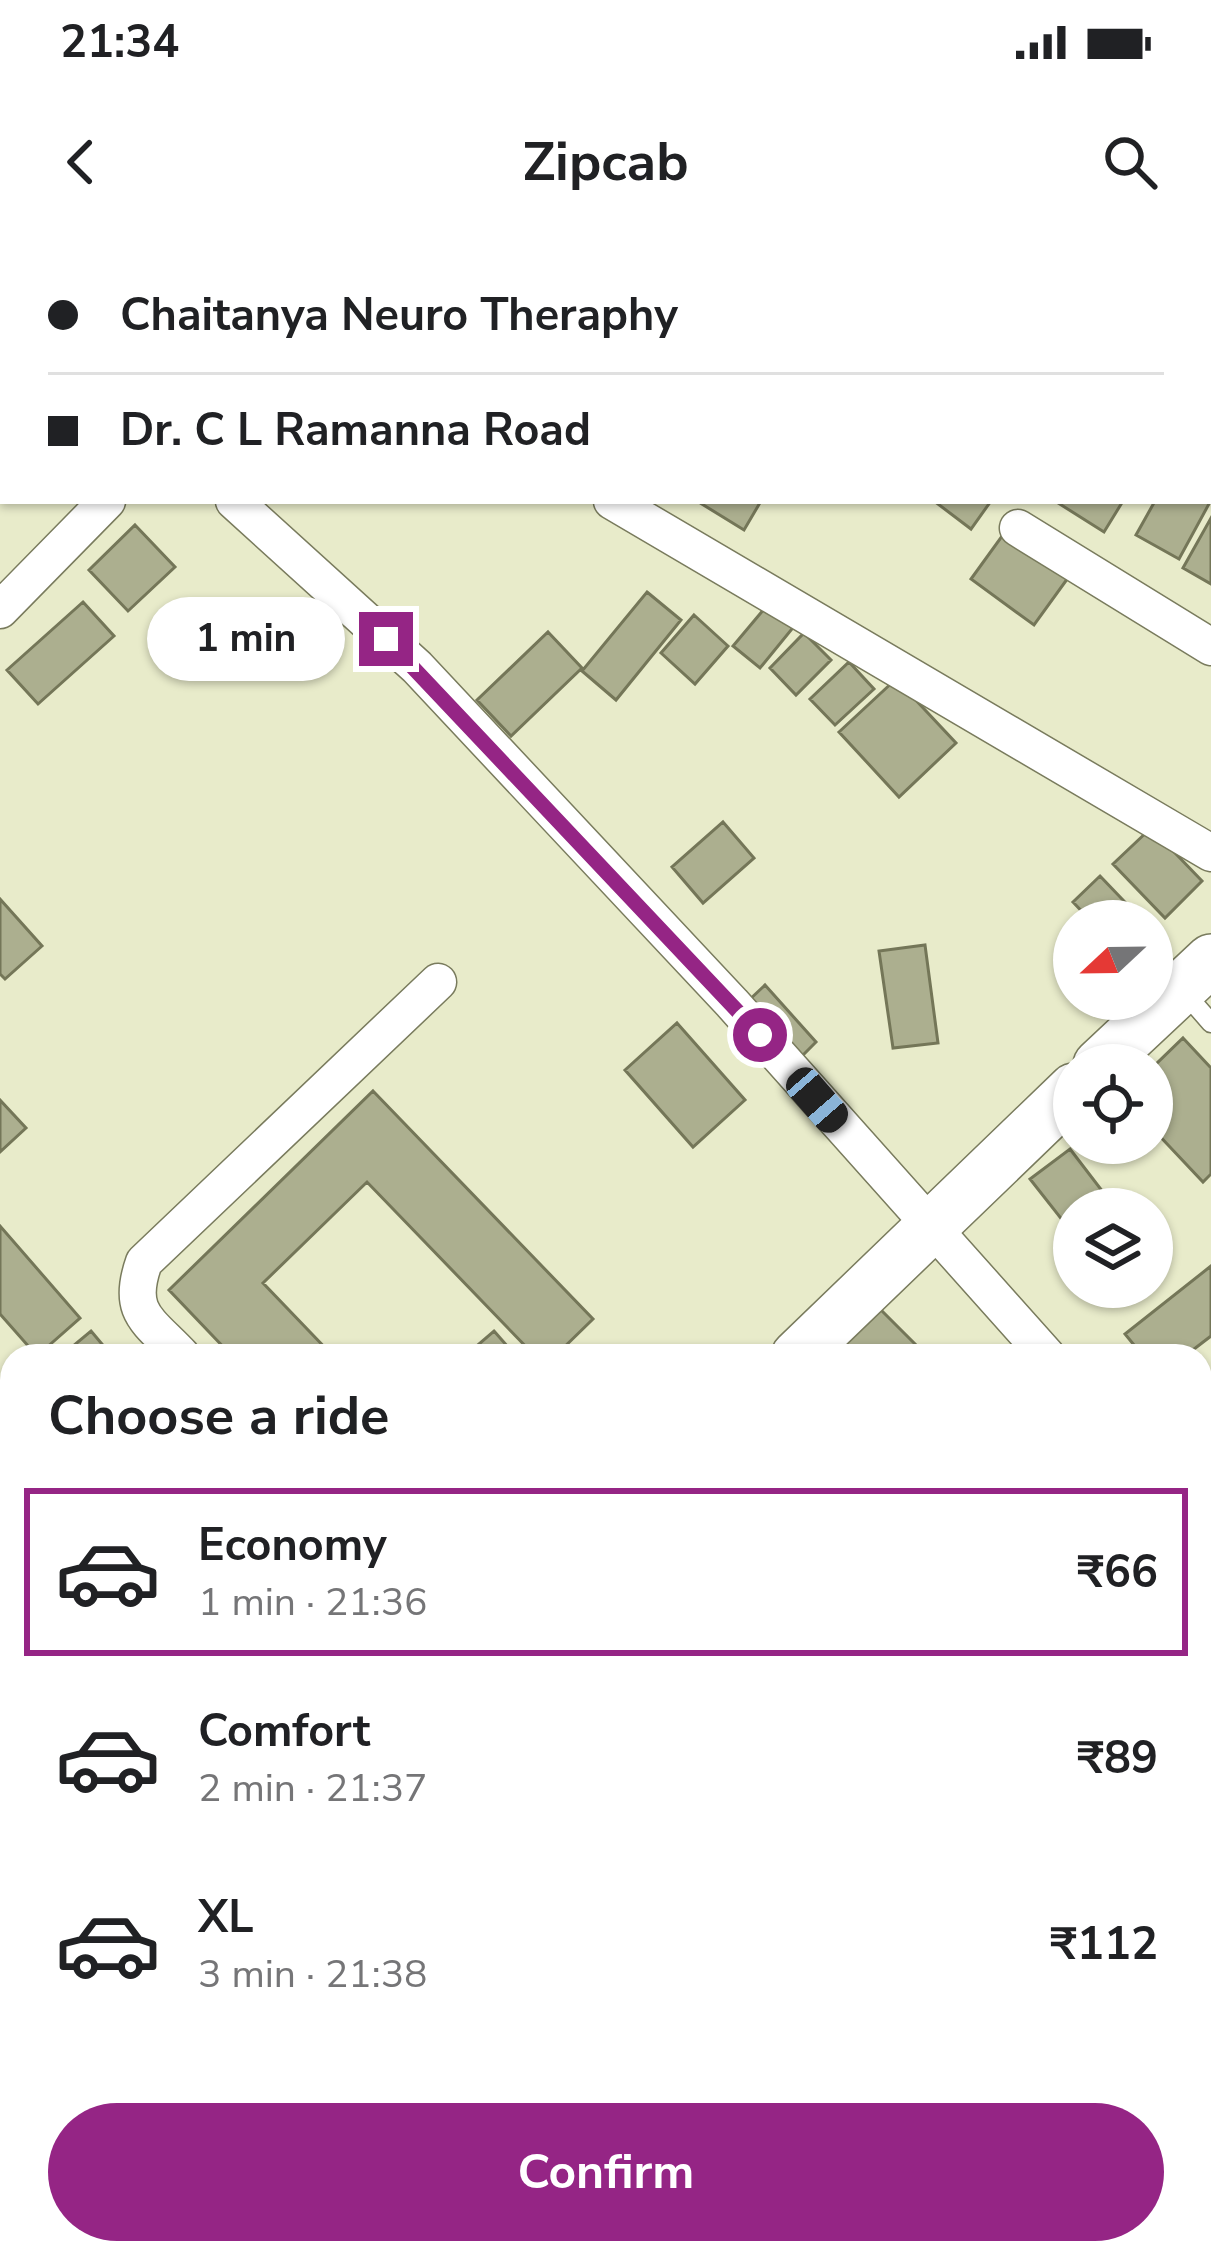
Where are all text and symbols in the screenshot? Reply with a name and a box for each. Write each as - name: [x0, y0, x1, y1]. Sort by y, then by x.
- text: 21:34: [60, 12, 179, 73]
- text: Zipcab: [522, 125, 689, 199]
- icon: back: [48, 129, 114, 195]
- icon: search: [1097, 129, 1163, 195]
- text: Chaitanya Neuro Theraphy: [120, 285, 678, 346]
- text: Dr. C L Ramanna Road: [120, 400, 591, 461]
- callout: 1 min: [146, 597, 344, 681]
- text: 1 min: [196, 612, 296, 665]
- route end: [359, 612, 413, 666]
- north arrow: [1053, 900, 1173, 1020]
- map controls: [1053, 900, 1173, 1308]
- route start: [733, 1008, 787, 1062]
- button: locate: [1053, 1044, 1173, 1164]
- car: [780, 1061, 854, 1139]
- button: layers: [1053, 1188, 1173, 1308]
- text: Choose a ride: [48, 1379, 389, 1453]
- text: Economy: [198, 1515, 387, 1576]
- icon: car: [54, 1518, 162, 1626]
- text: ₹66: [1077, 1542, 1158, 1603]
- text: 1 min · 21:36: [198, 1576, 427, 1629]
- text: Comfort: [198, 1701, 370, 1762]
- icon: car: [54, 1704, 162, 1812]
- text: ₹89: [1077, 1728, 1158, 1789]
- text: 2 min · 21:37: [198, 1762, 427, 1815]
- text: XL: [198, 1887, 254, 1948]
- icon: car: [54, 1890, 162, 1998]
- text: ₹112: [1050, 1914, 1158, 1975]
- text: 3 min · 21:38: [198, 1948, 427, 2001]
- button: Confirm: [48, 2103, 1164, 2241]

